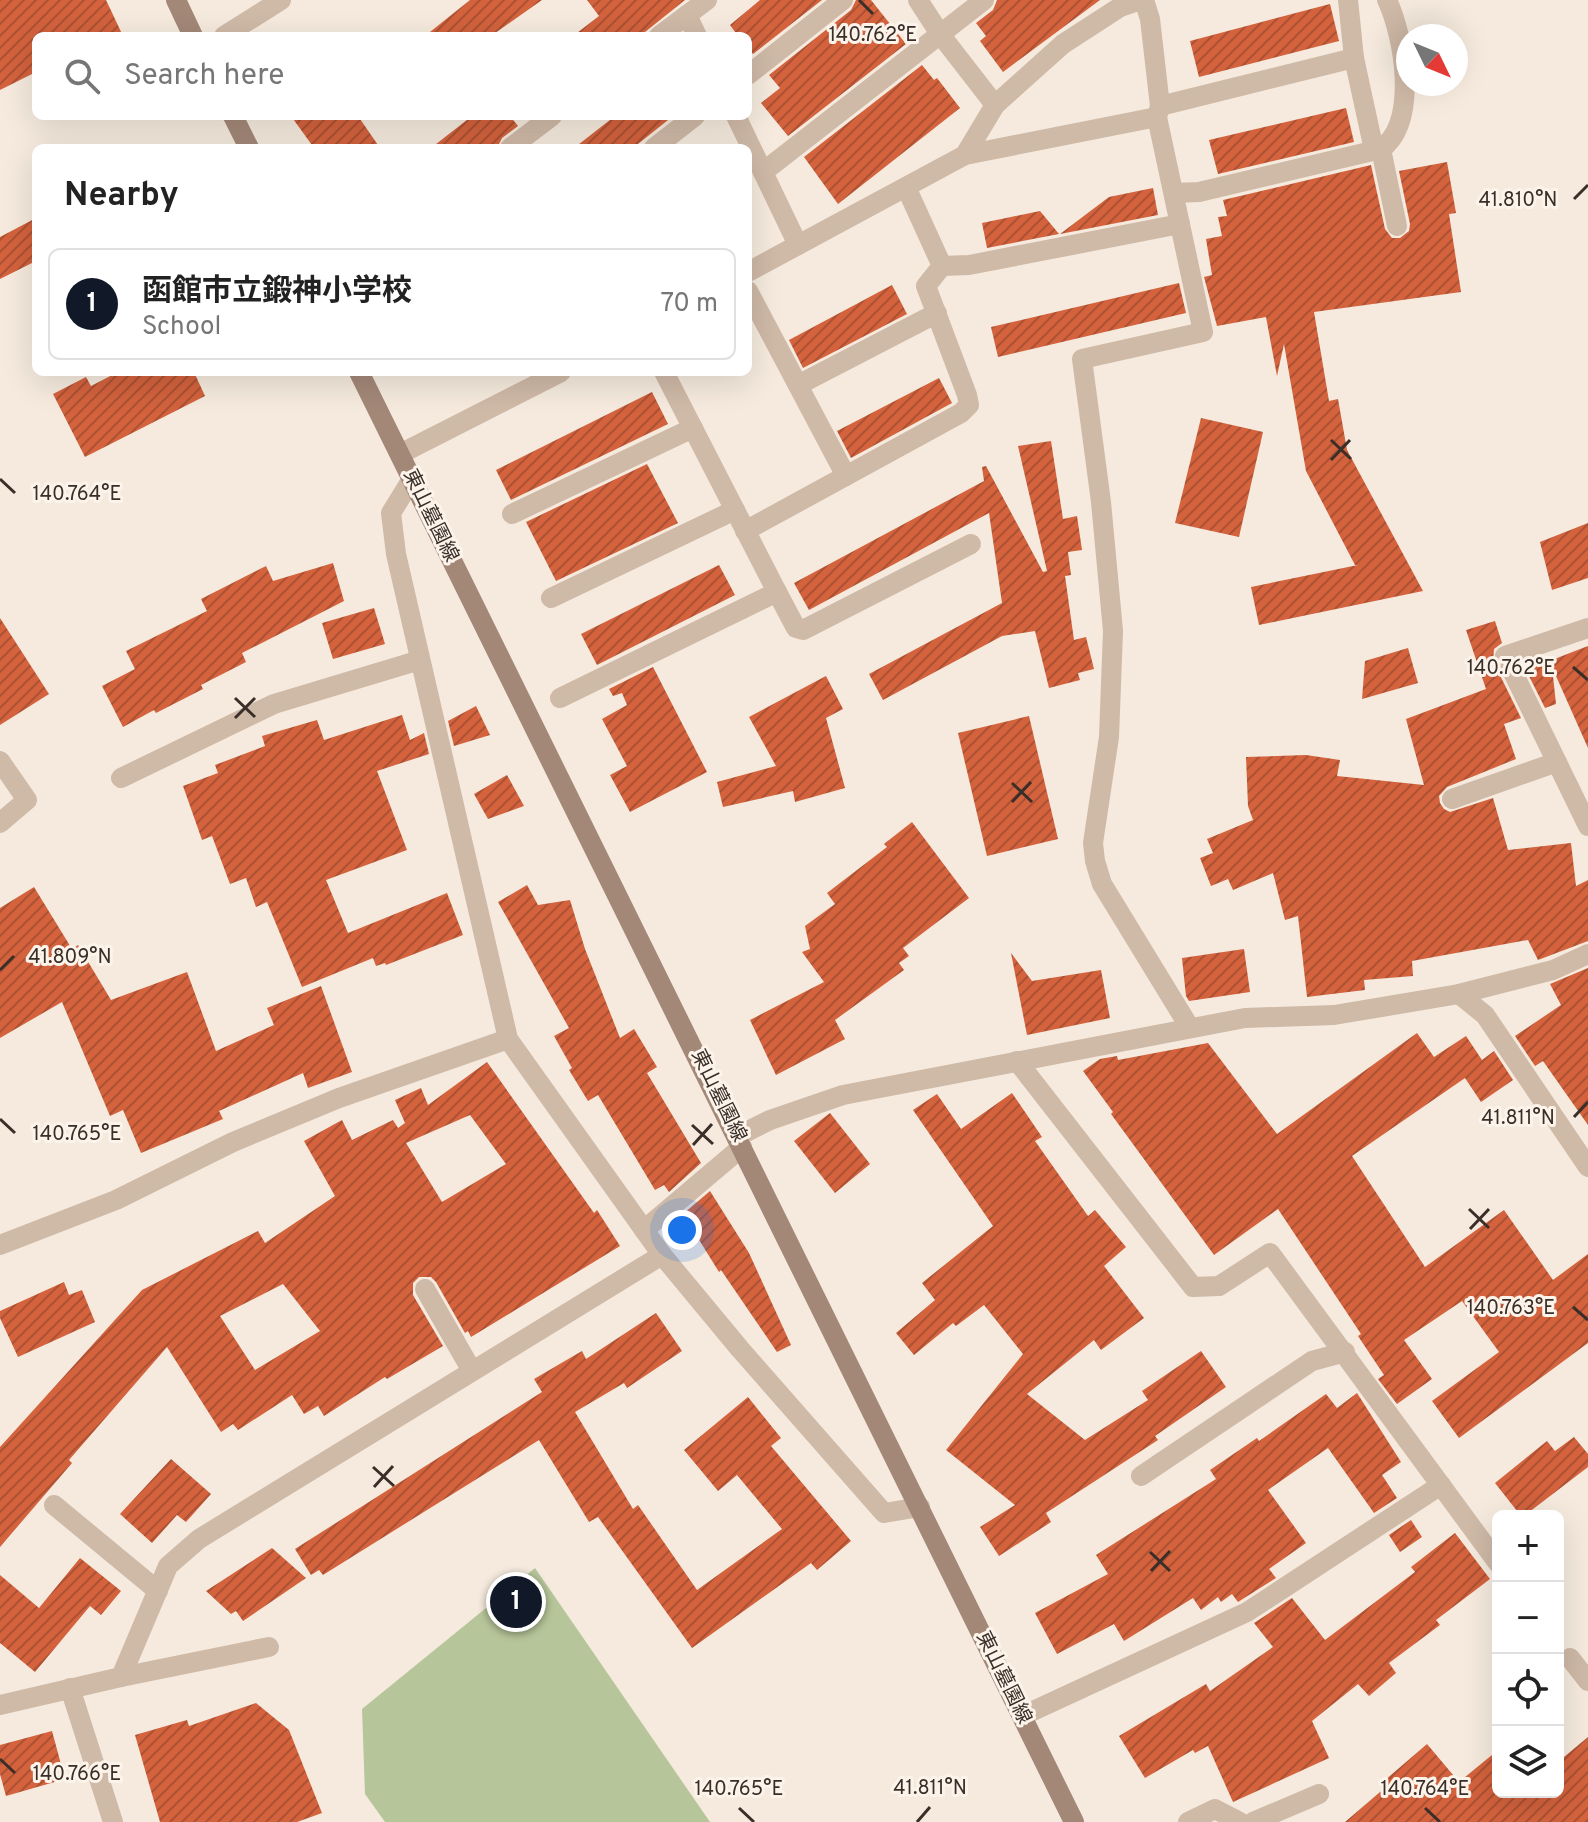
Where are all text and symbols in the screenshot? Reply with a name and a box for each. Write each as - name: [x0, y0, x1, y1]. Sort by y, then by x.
- text: 140.762°E: [829, 23, 917, 49]
- north arrow: [1396, 24, 1468, 96]
- search box: [32, 32, 752, 120]
- icon: search: [60, 54, 104, 98]
- text: Search here: [124, 58, 284, 95]
- text: Nearby: [64, 175, 179, 218]
- text: 41.810°N: [1478, 188, 1558, 214]
- text: 函館市立鍛神小学校: [142, 274, 412, 311]
- text: 1: [87, 288, 97, 321]
- text: 70 m: [660, 288, 718, 321]
- text: School: [142, 311, 221, 344]
- street label: 東山墓園線: [396, 465, 464, 567]
- text: 140.764°E: [33, 482, 121, 508]
- text: 140.762°E: [1467, 656, 1555, 682]
- text: 41.809°N: [28, 945, 112, 971]
- street label: 東山墓園線: [684, 1045, 752, 1147]
- text: 41.811°N: [1481, 1106, 1555, 1132]
- text: 140.765°E: [33, 1122, 121, 1148]
- your location: [662, 1210, 702, 1250]
- text: 140.763°E: [1467, 1296, 1555, 1322]
- map controls: [1492, 1510, 1564, 1798]
- button: +: [1492, 1510, 1564, 1582]
- pin: 1: [490, 1572, 542, 1632]
- button: −: [1492, 1582, 1564, 1654]
- street label: 東山墓園線: [969, 1627, 1037, 1729]
- button: locate: [1492, 1654, 1564, 1726]
- button: layers: [1492, 1726, 1564, 1798]
- text: 140.766°E: [33, 1762, 121, 1788]
- text: 41.811°N: [893, 1776, 967, 1802]
- text: 140.765°E: [695, 1777, 783, 1803]
- text: 140.764°E: [1381, 1777, 1469, 1803]

